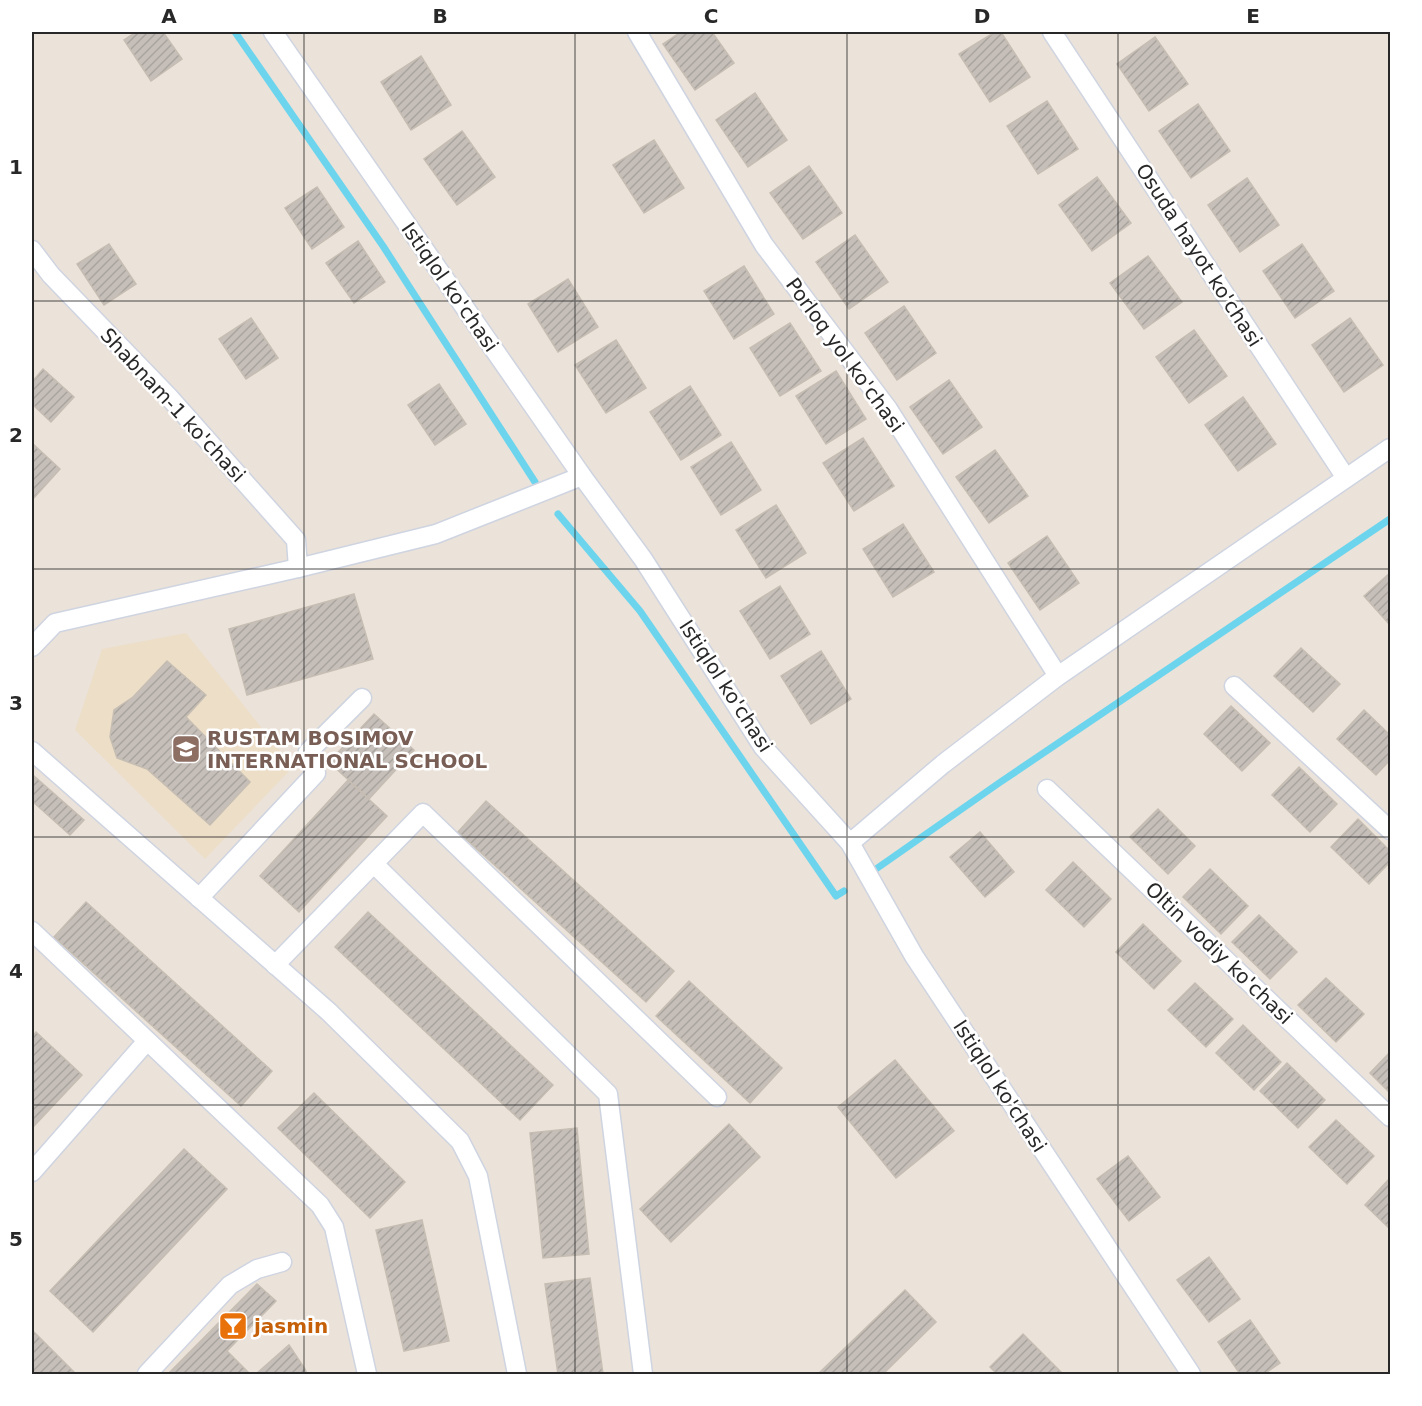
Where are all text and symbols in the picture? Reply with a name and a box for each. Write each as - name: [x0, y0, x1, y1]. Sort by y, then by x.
- text: A: [161, 4, 177, 28]
- text: B: [432, 4, 448, 28]
- text: C: [704, 4, 718, 28]
- text: D: [974, 4, 990, 28]
- text: E: [1246, 4, 1260, 28]
- text: 1: [9, 155, 23, 179]
- street label: Osuda hayot ko'chasi: [1131, 159, 1267, 351]
- street label: Istiqlol ko'chasi: [396, 218, 504, 356]
- street label: Porloq yol ko'chasi: [781, 273, 909, 437]
- street label: Shabnam-1 ko'chasi: [95, 323, 251, 487]
- text: 2: [9, 423, 23, 447]
- street label: Istiqlol ko'chasi: [674, 615, 778, 757]
- text: 3: [9, 691, 23, 715]
- place label: RUSTAM BOSIMOV INTERNATIONAL SCHOOL: [207, 726, 487, 773]
- school or university icon: RUSTAM BOSIMOV INTERNATIONAL SCHOOL: [170, 733, 202, 765]
- street label: Oltin vodiy ko'chasi: [1141, 877, 1297, 1029]
- text: 4: [9, 959, 23, 983]
- street label: Istiqlol ko'chasi: [948, 1015, 1052, 1157]
- text: 5: [9, 1227, 23, 1251]
- bar icon: jasmin: [217, 1310, 249, 1342]
- place label: jasmin: [253, 1314, 328, 1338]

